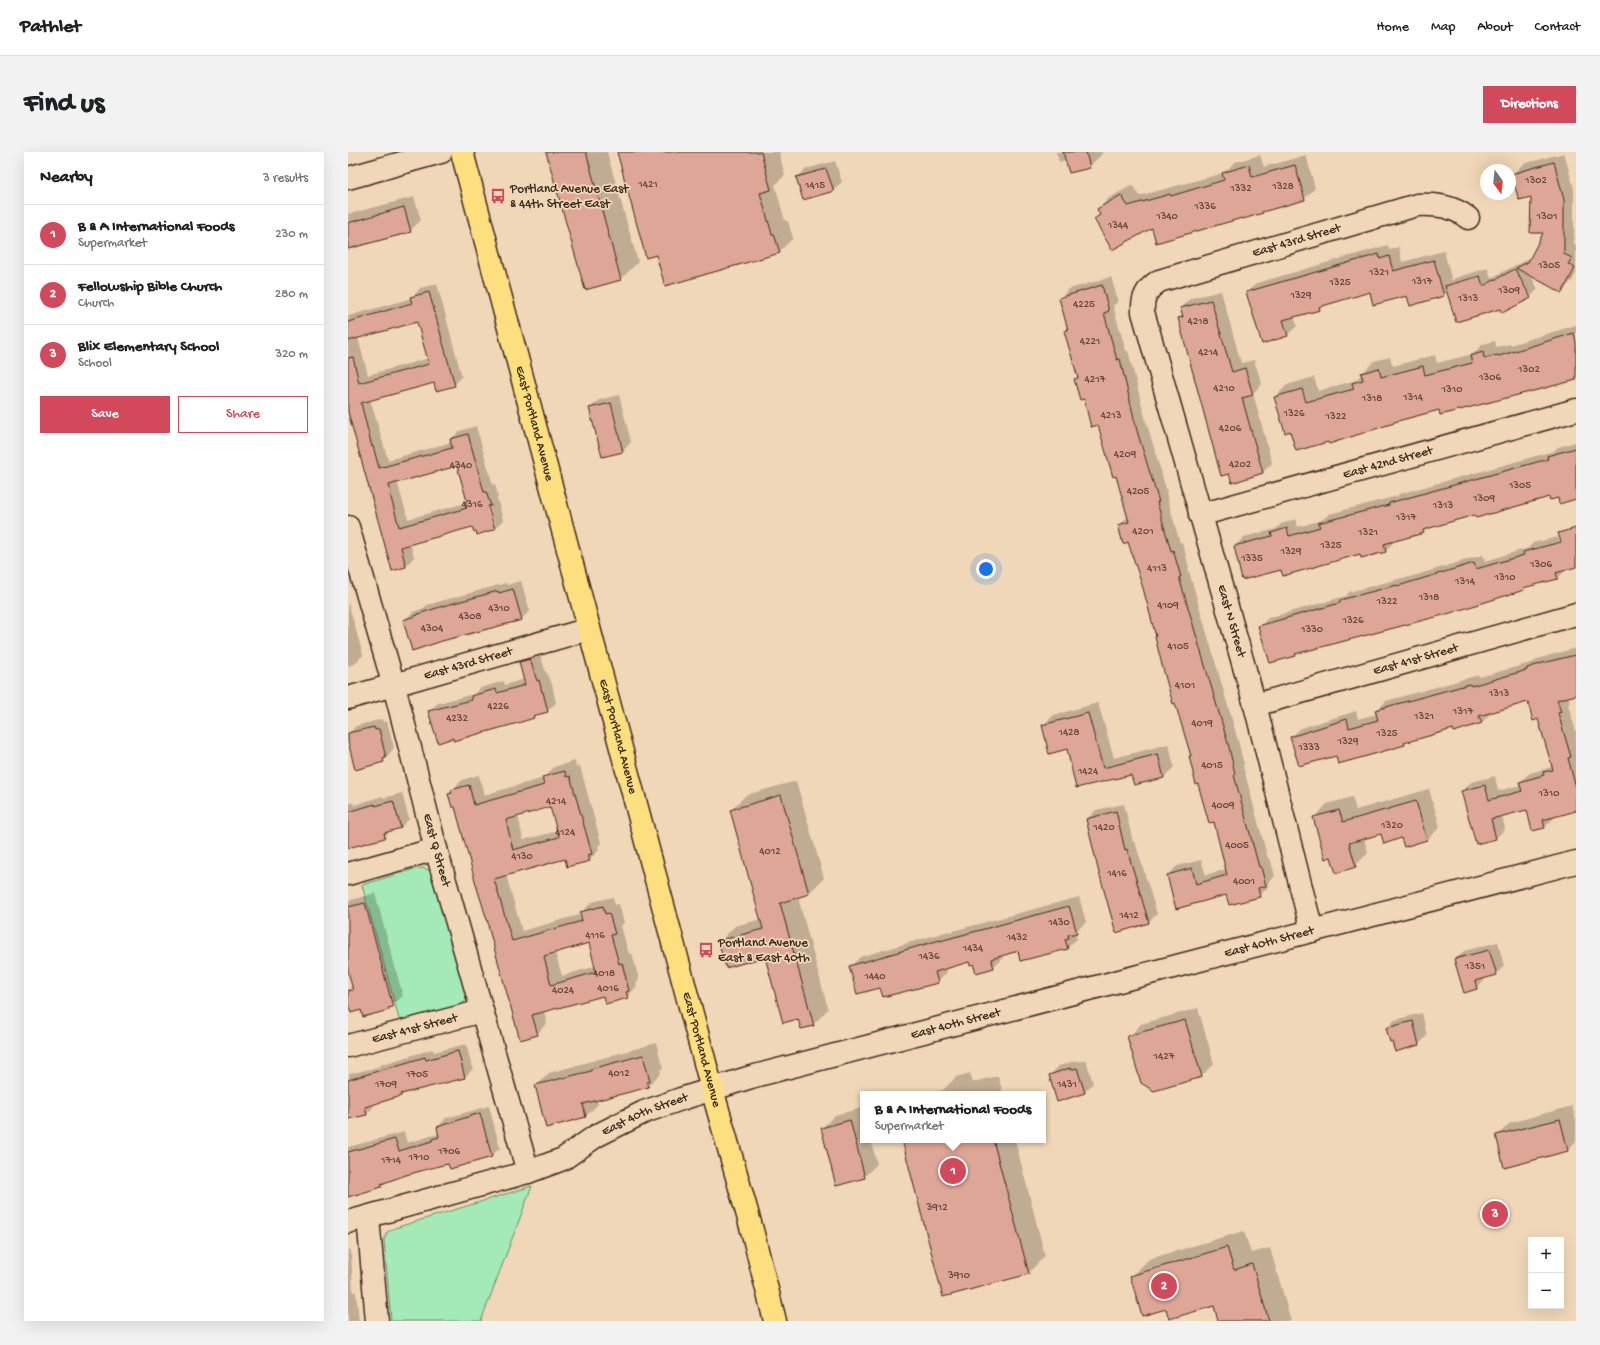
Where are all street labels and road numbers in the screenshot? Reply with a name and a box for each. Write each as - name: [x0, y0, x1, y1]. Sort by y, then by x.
- street label: East 43rd Street: [1251, 220, 1344, 261]
- street label: East Portland Avenue: [512, 364, 557, 483]
- street label: East 42nd Street: [1341, 442, 1436, 482]
- street label: East N Street: [1213, 583, 1249, 661]
- street label: East 41st Street: [1371, 640, 1462, 679]
- street label: East 43rd Street: [422, 643, 516, 683]
- street label: East Portland Avenue: [595, 677, 641, 796]
- street label: East Q Street: [420, 812, 454, 890]
- street label: East 40th Street: [1223, 923, 1317, 961]
- street label: East Portland Avenue: [679, 990, 724, 1109]
- street label: East 40th Street: [909, 1004, 1004, 1043]
- street label: East 41st Street: [370, 1010, 461, 1047]
- street label: East 40th Street: [599, 1089, 691, 1139]

